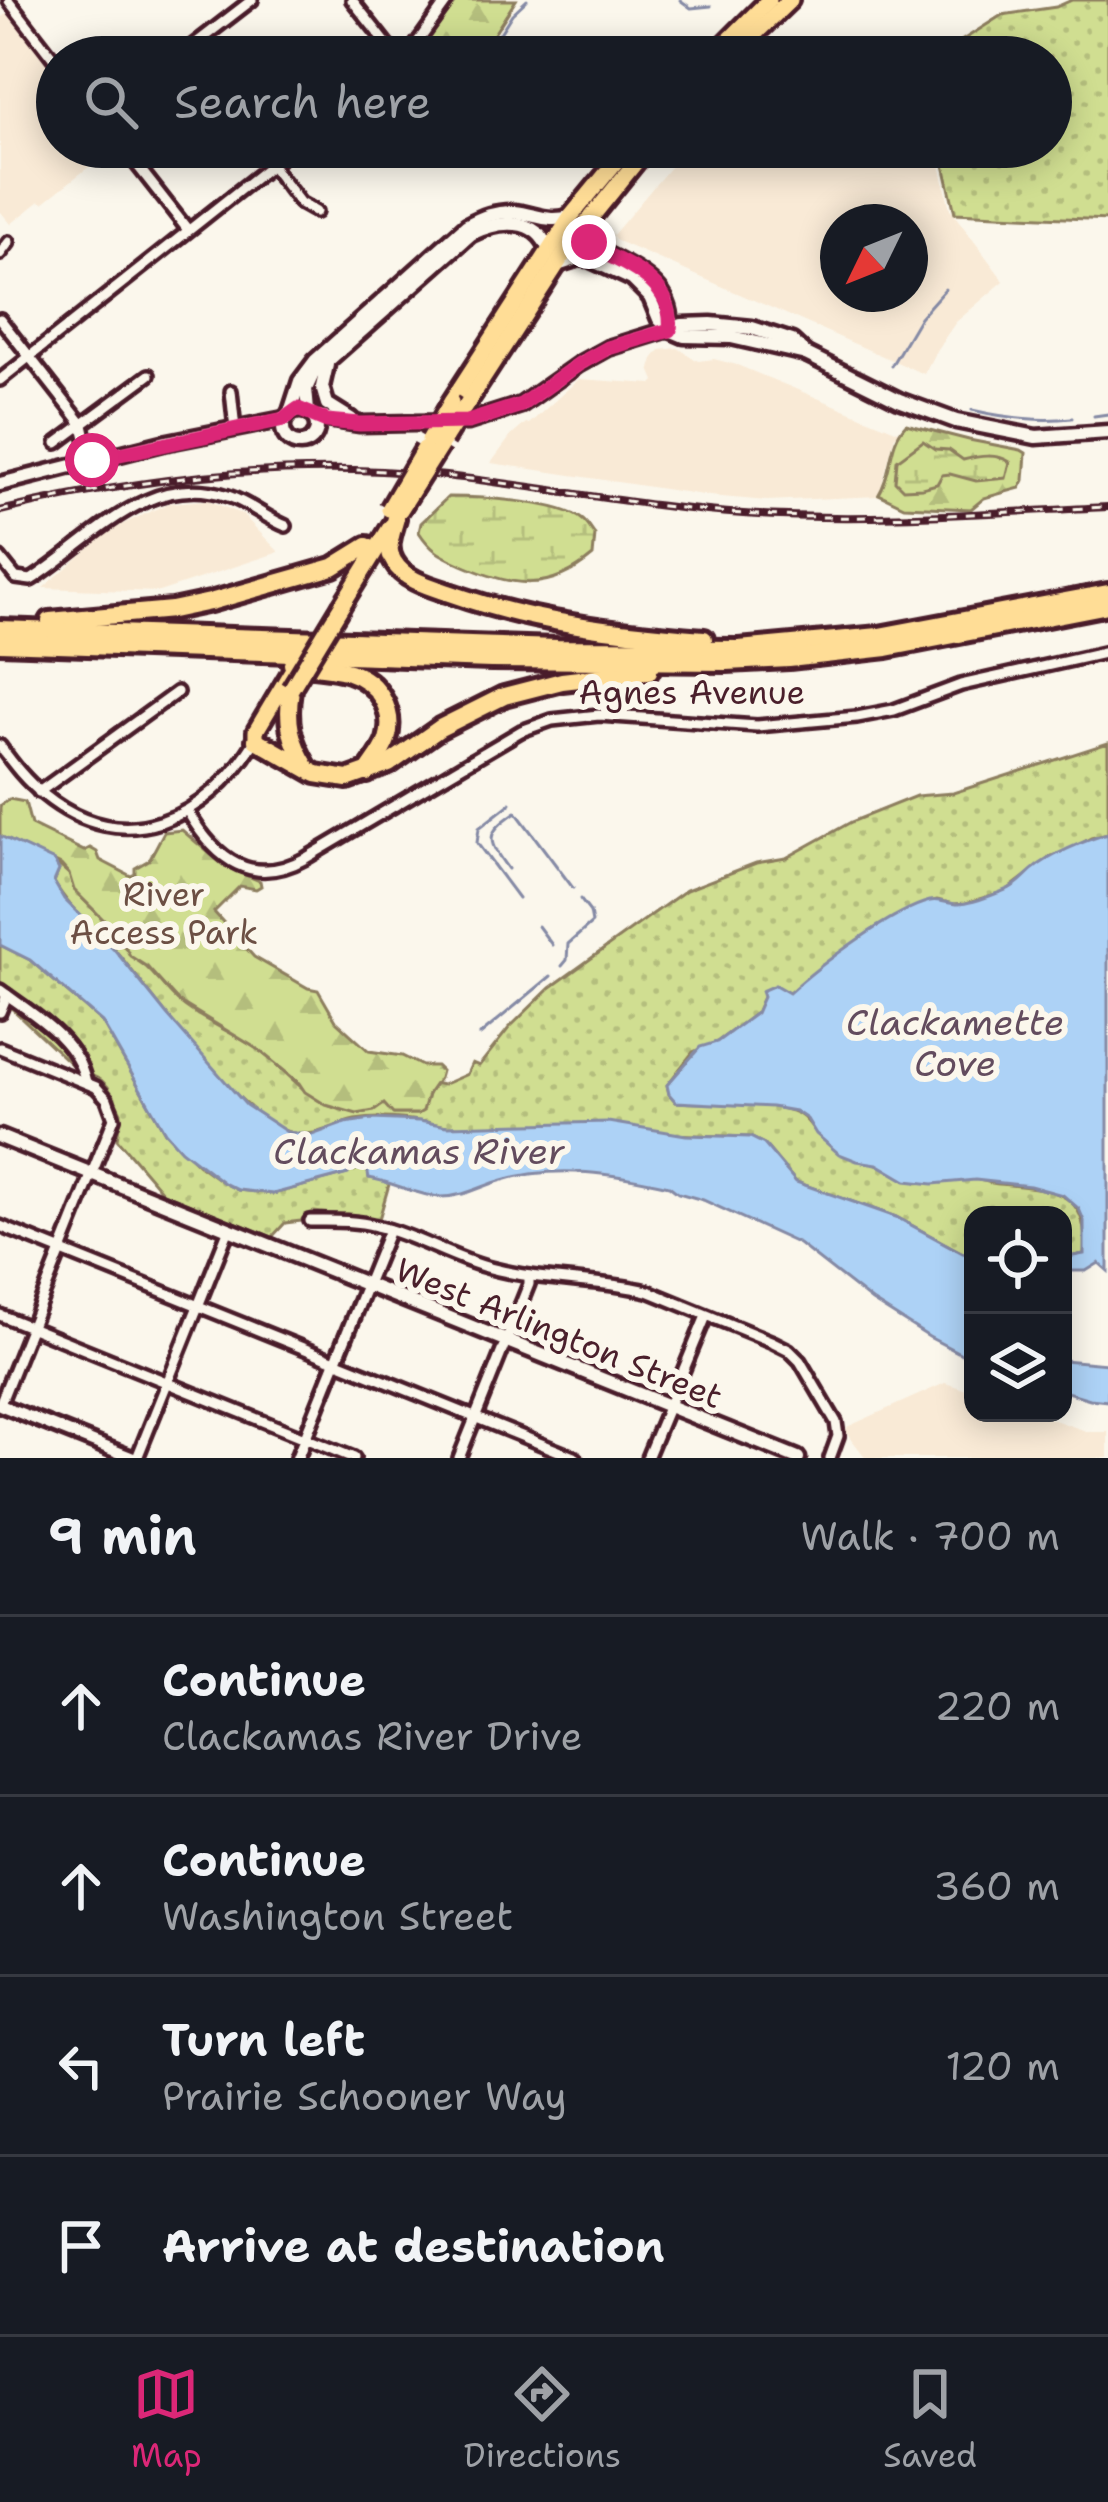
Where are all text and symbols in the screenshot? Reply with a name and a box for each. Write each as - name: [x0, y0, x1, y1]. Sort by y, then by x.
- search box: [36, 36, 1072, 168]
- icon: search: [78, 69, 144, 135]
- text: Search here: [174, 72, 431, 132]
- north arrow: [820, 204, 928, 312]
- route end: [562, 215, 616, 269]
- route start: [65, 433, 119, 487]
- street label: Agnes Avenue: [579, 670, 805, 715]
- park label: River Access Park: [70, 872, 258, 955]
- water label: Clackamette Cove: [846, 998, 1064, 1088]
- water label: Clackamas River: [273, 1127, 566, 1176]
- map controls: [964, 1206, 1072, 1422]
- button: locate: [964, 1206, 1072, 1314]
- street label: West Arlington Street: [389, 1247, 729, 1419]
- button: layers: [964, 1314, 1072, 1422]
- text: 9 min: [48, 1502, 197, 1570]
- text: Walk · 700 m: [801, 1510, 1060, 1562]
- text: Continue: [162, 1650, 366, 1710]
- icon: ahead: [48, 1673, 114, 1739]
- text: 220 m: [934, 1680, 1060, 1732]
- text: Clackamas River Drive: [162, 1710, 583, 1762]
- text: Continue: [162, 1830, 366, 1890]
- icon: ahead: [48, 1853, 114, 1919]
- text: 360 m: [933, 1860, 1060, 1912]
- text: Washington Street: [162, 1890, 513, 1942]
- text: Turn left: [162, 2010, 365, 2070]
- icon: left: [48, 2033, 114, 2099]
- text: 120 m: [945, 2040, 1060, 2092]
- text: Prairie Schooner Way: [162, 2070, 567, 2122]
- icon: arrive: [48, 2213, 114, 2279]
- text: Arrive at destination: [162, 2216, 665, 2276]
- tab: Map: [131, 2361, 202, 2478]
- tab: Directions: [464, 2361, 621, 2478]
- tab: Saved: [883, 2361, 977, 2478]

